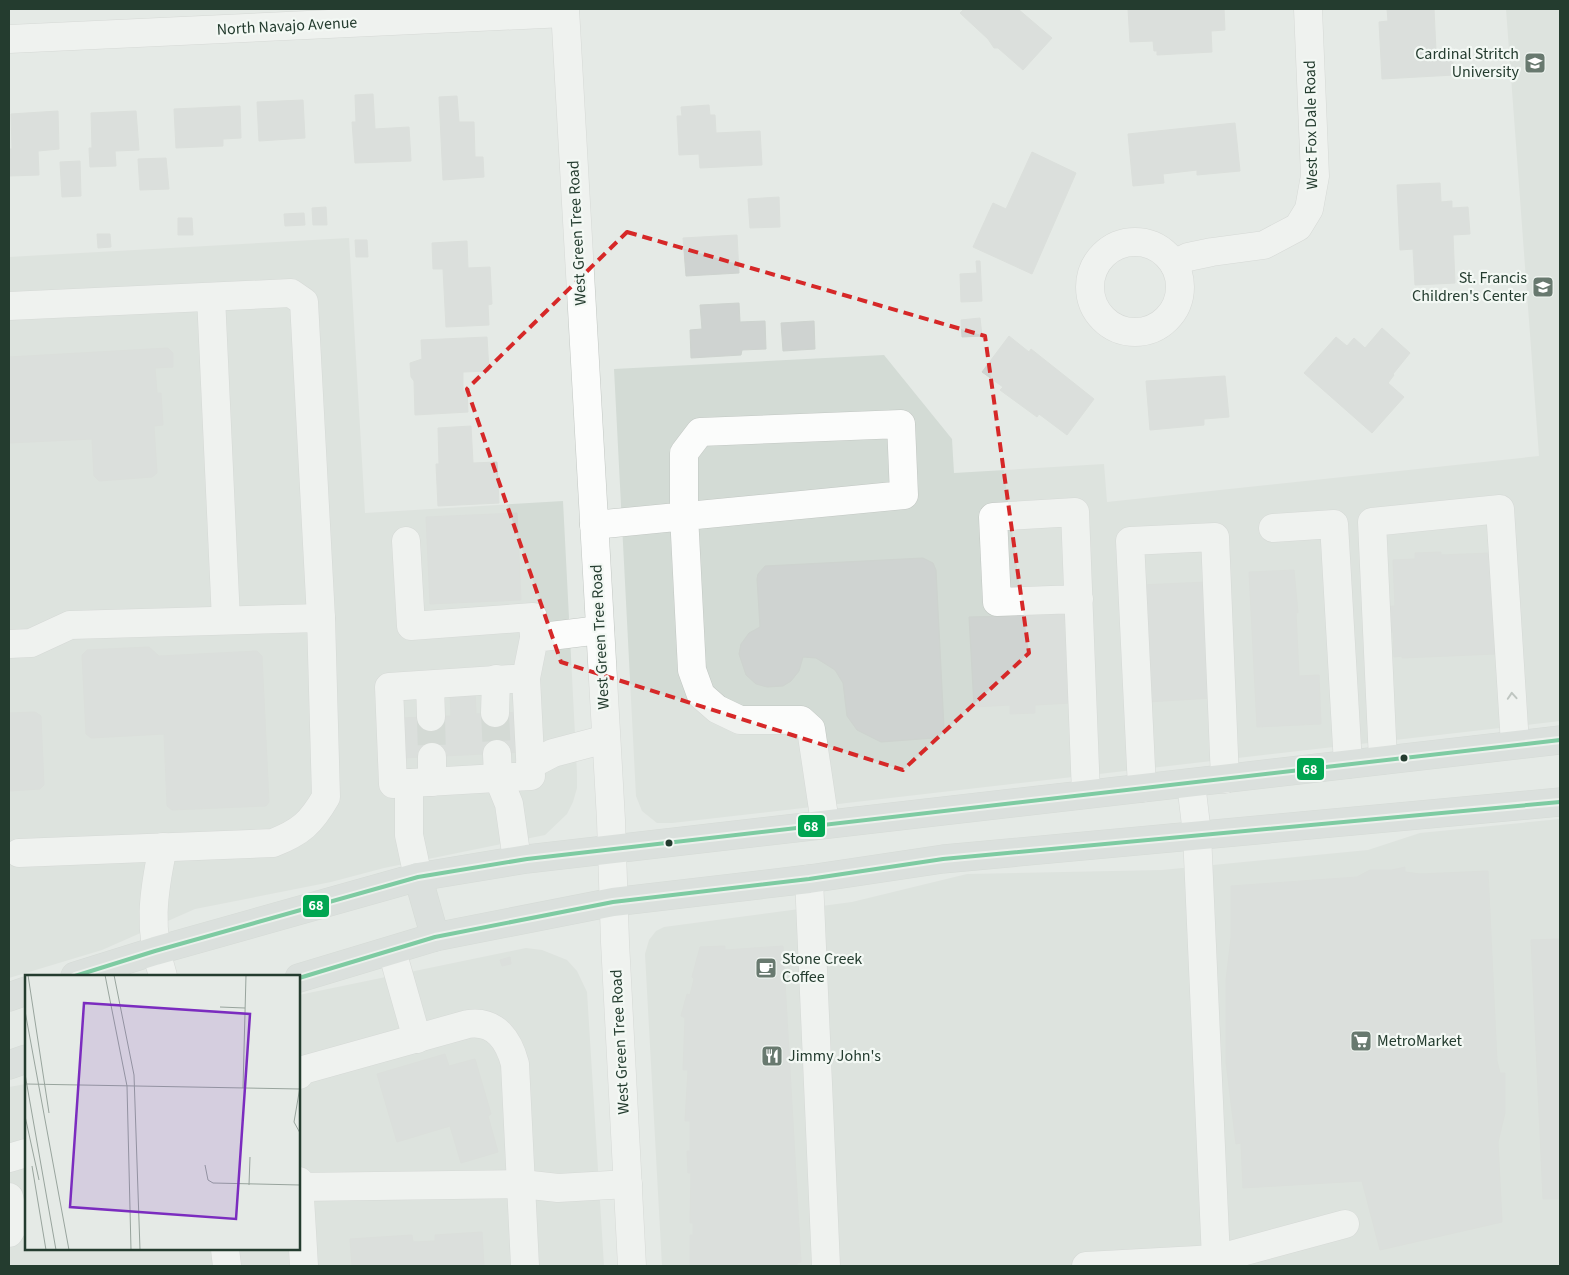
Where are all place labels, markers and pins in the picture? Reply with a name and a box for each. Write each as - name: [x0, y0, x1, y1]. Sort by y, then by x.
- place label: Cardinal Stritch University: [1415, 43, 1520, 83]
- school or university icon: Cardinal Stritch University: [1523, 51, 1547, 75]
- place label: St. Francis Children's Center: [1412, 267, 1527, 307]
- school or university icon: St. Francis Children's Center: [1531, 275, 1555, 299]
- unlabelled marker: [1399, 753, 1409, 763]
- unlabelled marker: [664, 838, 674, 848]
- place label: Stone Creek Coffee: [782, 948, 862, 988]
- cafe icon: Stone Creek Coffee: [754, 956, 778, 980]
- supermarket icon: MetroMarket: [1349, 1029, 1373, 1053]
- place label: MetroMarket: [1377, 1030, 1463, 1052]
- restaurant icon: Jimmy John's: [760, 1044, 784, 1068]
- place label: Jimmy John's: [788, 1045, 881, 1067]

